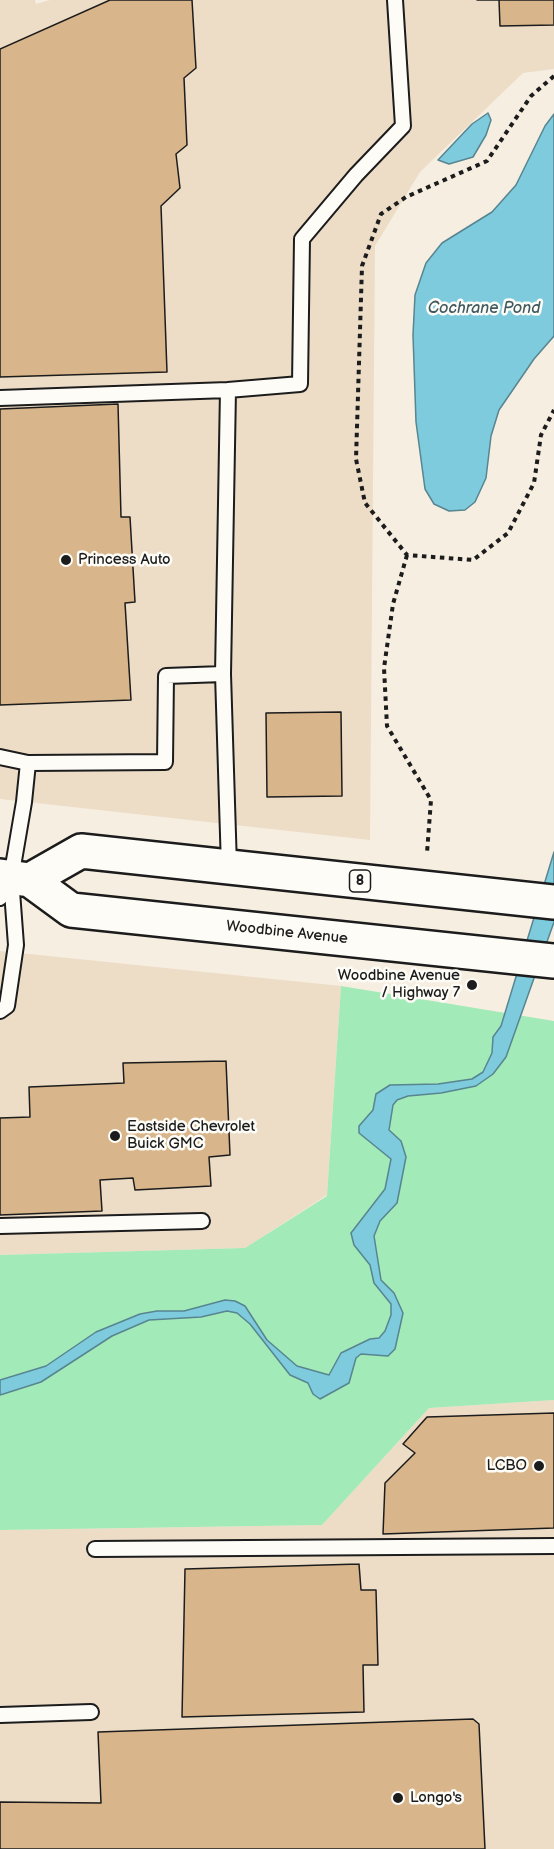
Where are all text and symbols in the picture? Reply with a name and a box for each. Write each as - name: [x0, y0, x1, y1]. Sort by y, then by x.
- water label: Cochrane Pond: [428, 299, 540, 319]
- place label: Princess Auto: [78, 551, 171, 569]
- marker: Princess Auto: [59, 553, 73, 567]
- road number: 8: [350, 870, 370, 892]
- street label: Woodbine Avenue: [225, 918, 349, 948]
- place label: Woodbine Avenue / Highway 7: [338, 967, 460, 1002]
- marker: Woodbine Avenue / Highway 7: [465, 978, 479, 992]
- place label: Eastside Chevrolet Buick GMC: [127, 1118, 255, 1153]
- marker: Eastside Chevrolet Buick GMC: [108, 1129, 122, 1143]
- place label: LCBO: [486, 1457, 527, 1475]
- marker: LCBO: [532, 1459, 546, 1473]
- place label: Longo's: [410, 1789, 462, 1807]
- marker: Longo's: [391, 1791, 405, 1805]

